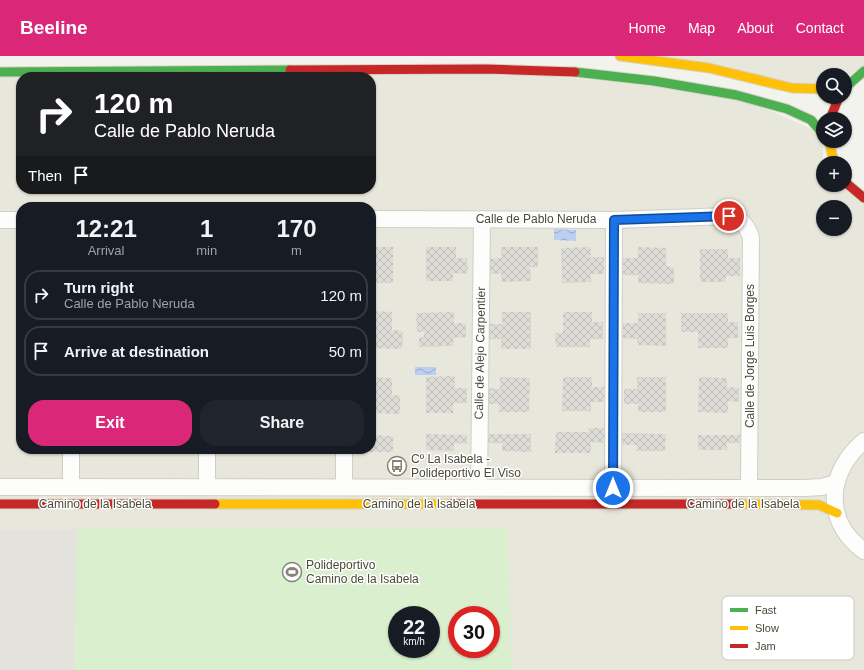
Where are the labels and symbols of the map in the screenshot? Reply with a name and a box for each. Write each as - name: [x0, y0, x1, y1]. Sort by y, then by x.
- pin: [712, 199, 746, 233]
- street label: Calle de Pablo Neruda: [476, 212, 597, 226]
- street label: Calle de Jorge Luis Borges: [743, 284, 757, 428]
- street label: Calle de Alejo Carpentier: [472, 287, 488, 419]
- place label: Cº La Isabela - Polideportivo El Viso: [411, 452, 521, 480]
- bus stop icon: Cº La Isabela - Polideportivo El Viso: [386, 455, 408, 477]
- position arrow: [592, 467, 634, 509]
- street label: Camino de la Isabela: [39, 497, 152, 511]
- street label: Camino de la Isabela: [363, 497, 476, 511]
- street label: Camino de la Isabela: [687, 497, 800, 511]
- place label: Polideportivo Camino de la Isabela: [306, 558, 419, 586]
- sports icon: Polideportivo Camino de la Isabela: [281, 561, 303, 583]
- legend: [722, 596, 854, 660]
- text: Fast: [755, 604, 776, 616]
- speed limit sign: 30: [448, 606, 500, 658]
- text: Slow: [755, 622, 779, 634]
- text: Jam: [755, 640, 776, 652]

